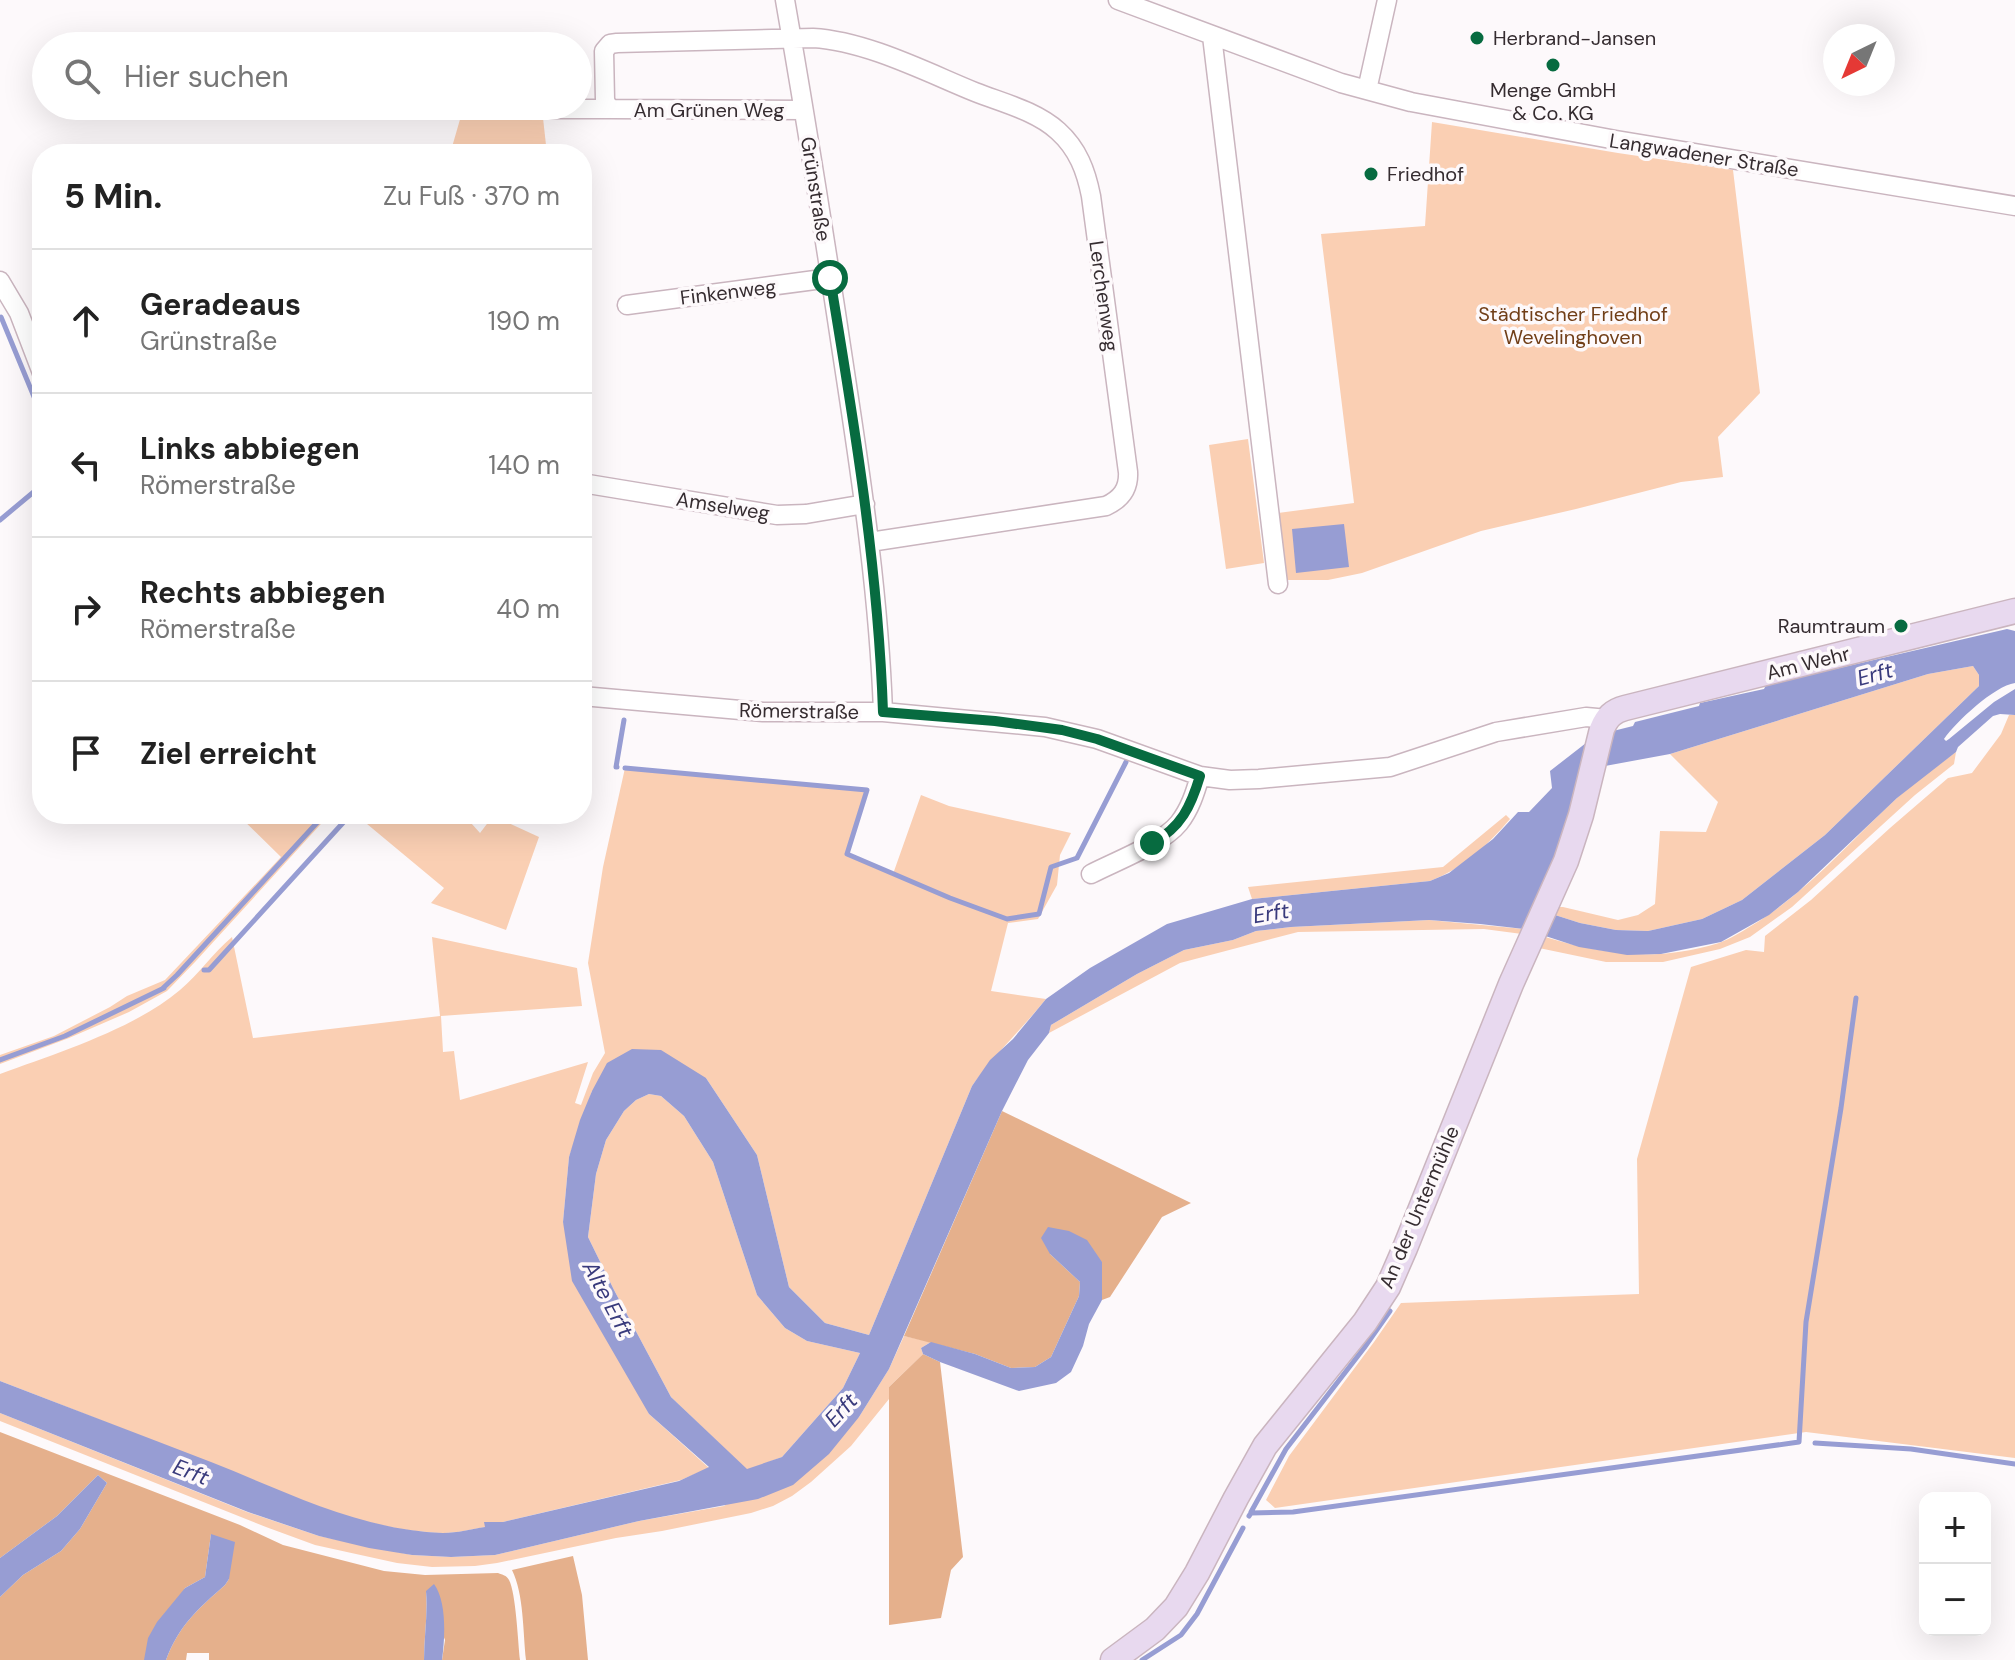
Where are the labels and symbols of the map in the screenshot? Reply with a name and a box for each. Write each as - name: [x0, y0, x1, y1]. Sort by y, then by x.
- north arrow: [1823, 24, 1895, 96]
- place label: Herbrand-Jansen: [1493, 25, 1656, 51]
- marker: Herbrand-Jansen: [1468, 29, 1486, 47]
- marker: Menge GmbH & Co. KG: [1544, 56, 1562, 74]
- place label: Menge GmbH & Co. KG: [1490, 77, 1616, 126]
- street label: Am Grünen Weg: [634, 97, 784, 123]
- street label: Langwadener Straße: [1607, 127, 1801, 183]
- street label: Grünstraße: [795, 135, 837, 243]
- place label: Friedhof: [1387, 161, 1464, 187]
- marker: Friedhof: [1362, 165, 1380, 183]
- street label: Lerchenweg: [1083, 239, 1125, 353]
- route start: [812, 260, 848, 296]
- street label: Finkenweg: [679, 273, 777, 311]
- park label: Städtischer Friedhof Wevelinghoven: [1478, 301, 1668, 350]
- street label: Amselweg: [674, 486, 772, 526]
- place label: Raumtraum: [1778, 613, 1885, 639]
- marker: Raumtraum: [1892, 617, 1910, 635]
- street label: Am Wehr: [1764, 640, 1852, 686]
- water label: Erft: [1854, 655, 1897, 693]
- street label: Römerstraße: [739, 697, 859, 725]
- route end: [1134, 825, 1170, 861]
- water label: Erft: [1251, 896, 1292, 930]
- street label: An der Untermühle: [1373, 1122, 1465, 1292]
- water label: Alte Erft: [575, 1255, 640, 1343]
- water label: Erft: [818, 1387, 864, 1433]
- water label: Erft: [169, 1452, 214, 1492]

